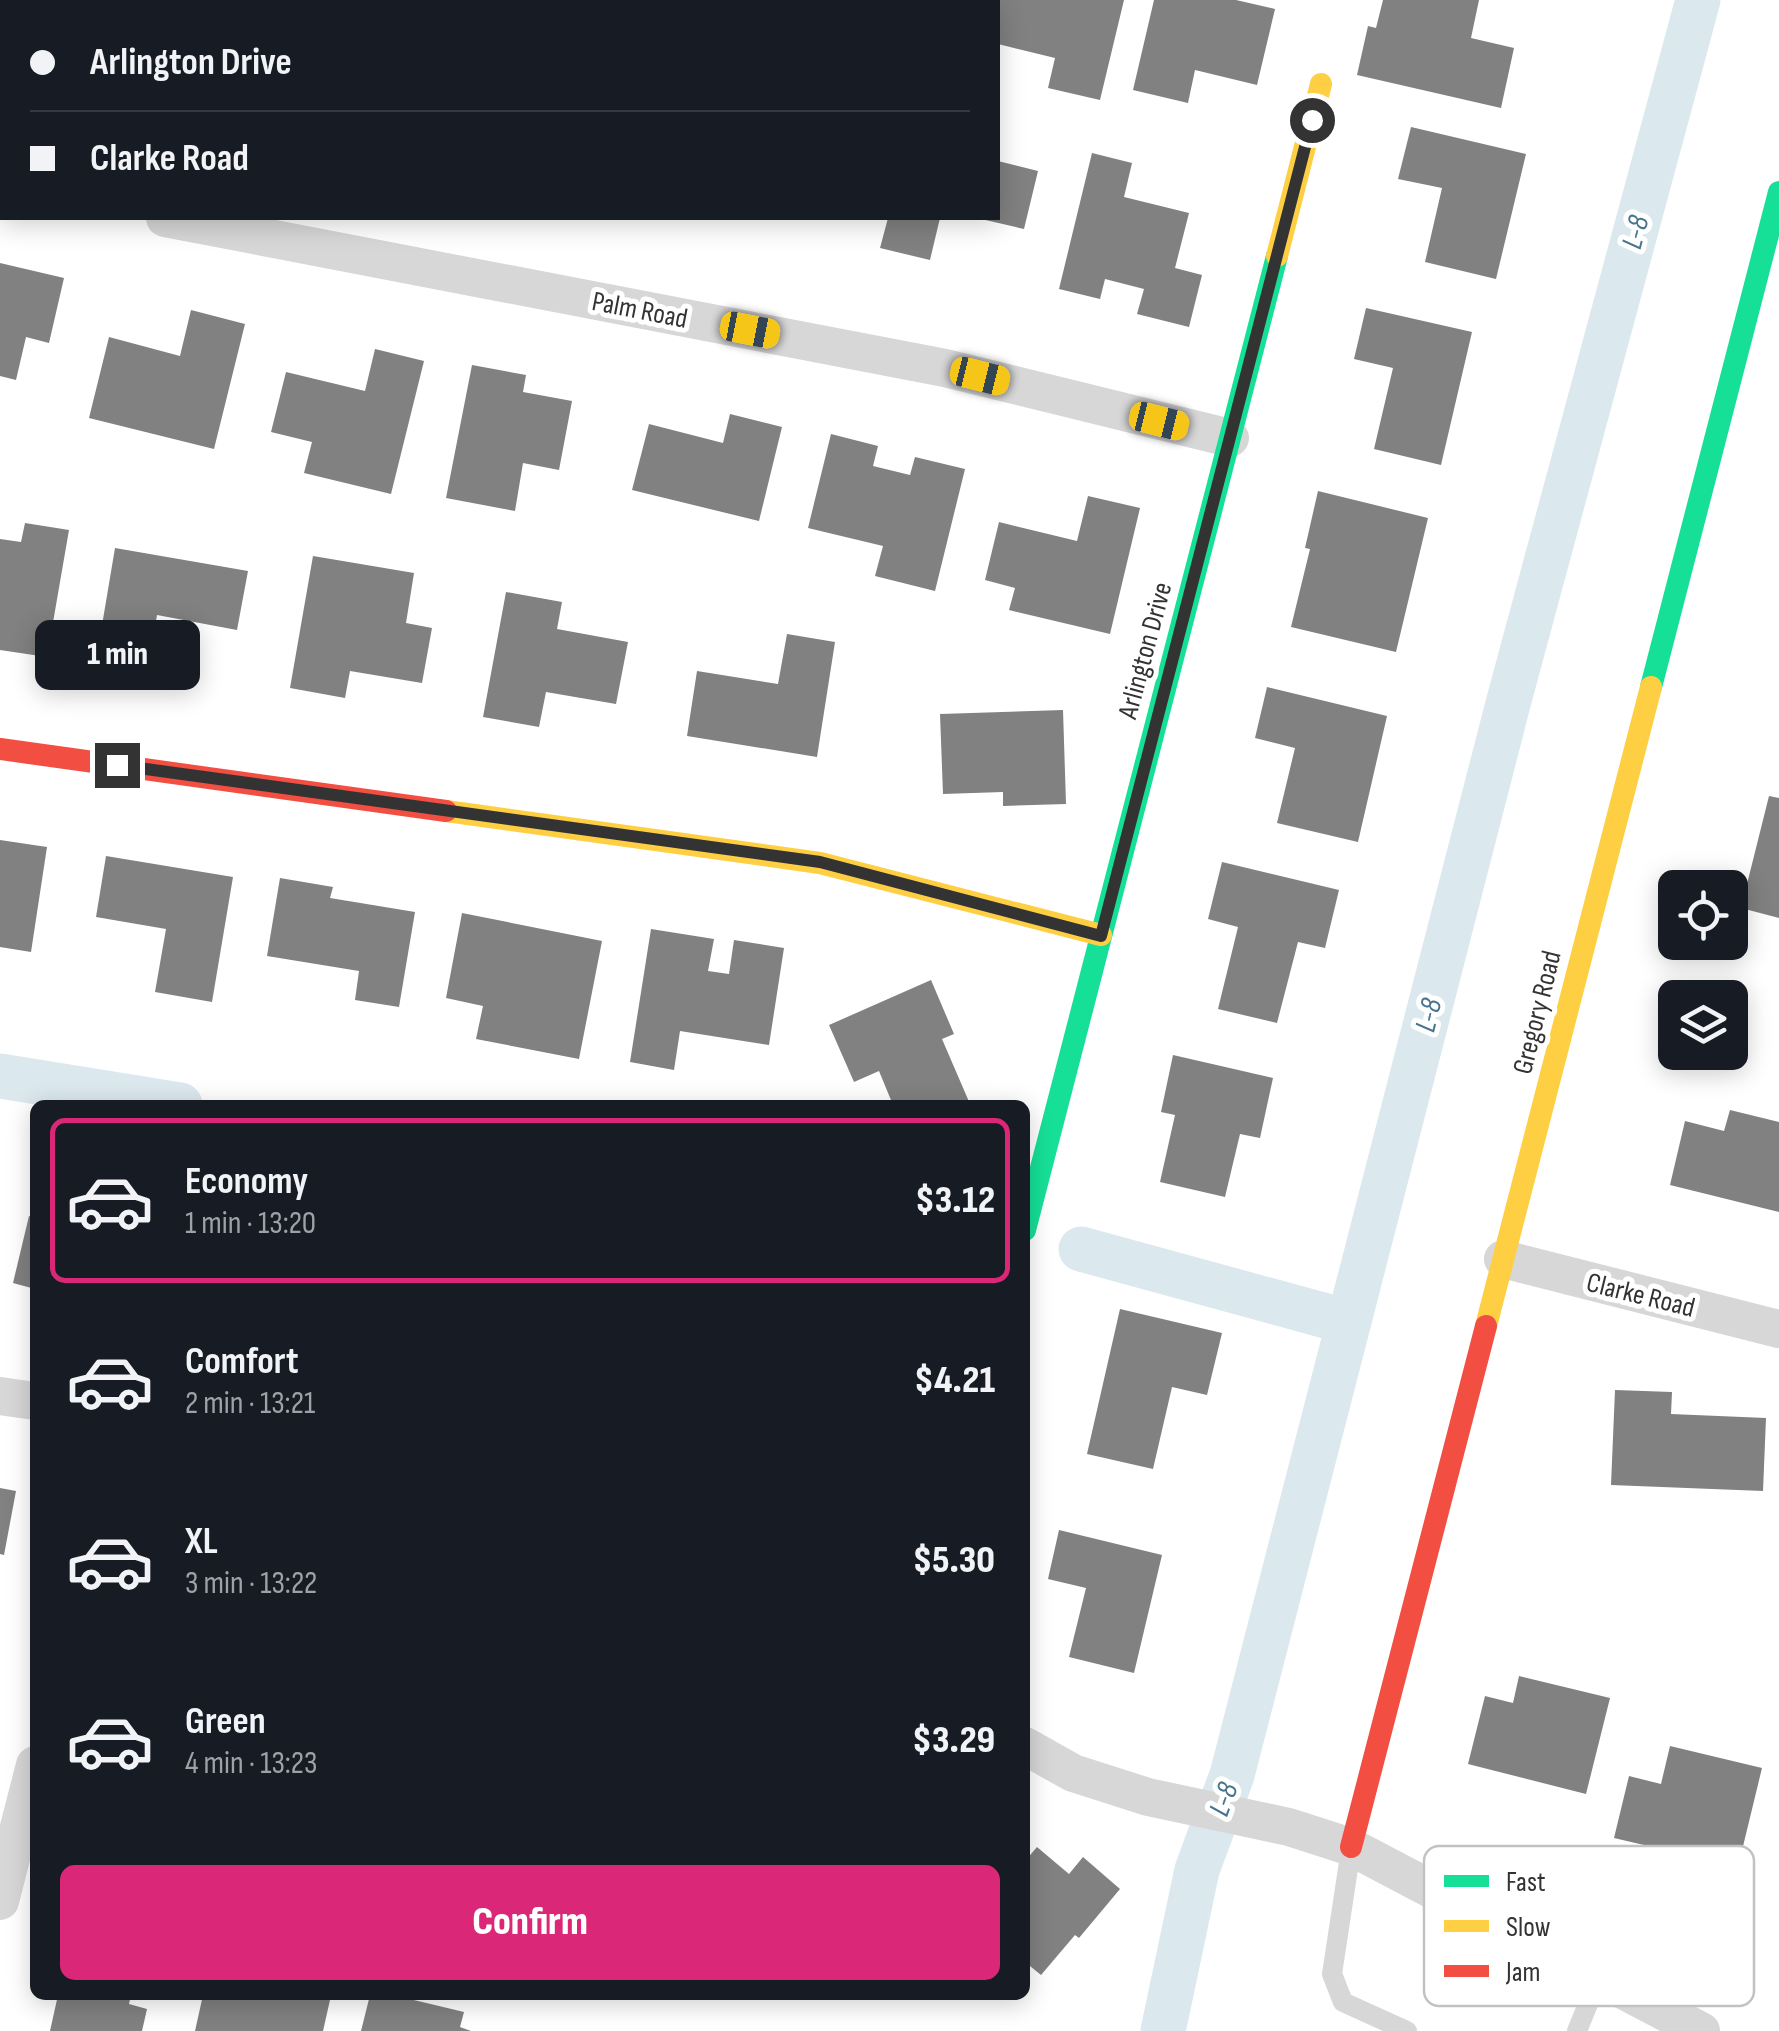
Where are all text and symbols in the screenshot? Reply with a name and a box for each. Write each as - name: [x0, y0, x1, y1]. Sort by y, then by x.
- text: Arlington Drive: [90, 40, 292, 85]
- route start: [1290, 98, 1335, 143]
- text: Clarke Road: [90, 136, 249, 181]
- water label: L-8: [1614, 211, 1658, 253]
- street label: Palm Road: [589, 285, 690, 336]
- car: [718, 310, 782, 350]
- car: [947, 354, 1013, 398]
- car: [1126, 399, 1192, 443]
- street label: Arlington Drive: [1111, 579, 1179, 723]
- callout: 1 min: [34, 620, 200, 690]
- text: 1 min: [87, 635, 148, 674]
- route end: [95, 743, 140, 788]
- map controls: [1658, 870, 1748, 1070]
- button: locate: [1658, 870, 1748, 960]
- street label: Gregory Road: [1506, 947, 1569, 1077]
- button: layers: [1658, 980, 1748, 1070]
- water label: L-8: [1407, 995, 1450, 1036]
- icon: car: [65, 1156, 155, 1246]
- text: Economy: [185, 1159, 308, 1204]
- text: $3.12: [915, 1178, 995, 1223]
- text: 1 min · 13:20: [185, 1204, 316, 1243]
- street label: Clarke Road: [1583, 1266, 1698, 1325]
- icon: car: [65, 1336, 155, 1426]
- text: Comfort: [185, 1339, 299, 1384]
- text: $4.21: [914, 1358, 995, 1403]
- text: 2 min · 13:21: [185, 1384, 315, 1423]
- icon: car: [65, 1516, 155, 1606]
- text: XL: [185, 1519, 218, 1564]
- text: $5.30: [913, 1538, 995, 1583]
- text: 3 min · 13:22: [185, 1564, 317, 1603]
- icon: car: [65, 1696, 155, 1786]
- text: Green: [185, 1699, 266, 1744]
- text: $3.29: [912, 1718, 995, 1763]
- text: 4 min · 13:23: [185, 1744, 318, 1783]
- water label: L-8: [1201, 1778, 1247, 1821]
- legend: [1424, 1846, 1754, 2006]
- button: Confirm: [60, 1865, 1000, 1980]
- text: Fast: [1506, 1866, 1545, 1899]
- text: Slow: [1506, 1911, 1551, 1944]
- text: Jam: [1505, 1956, 1541, 1989]

